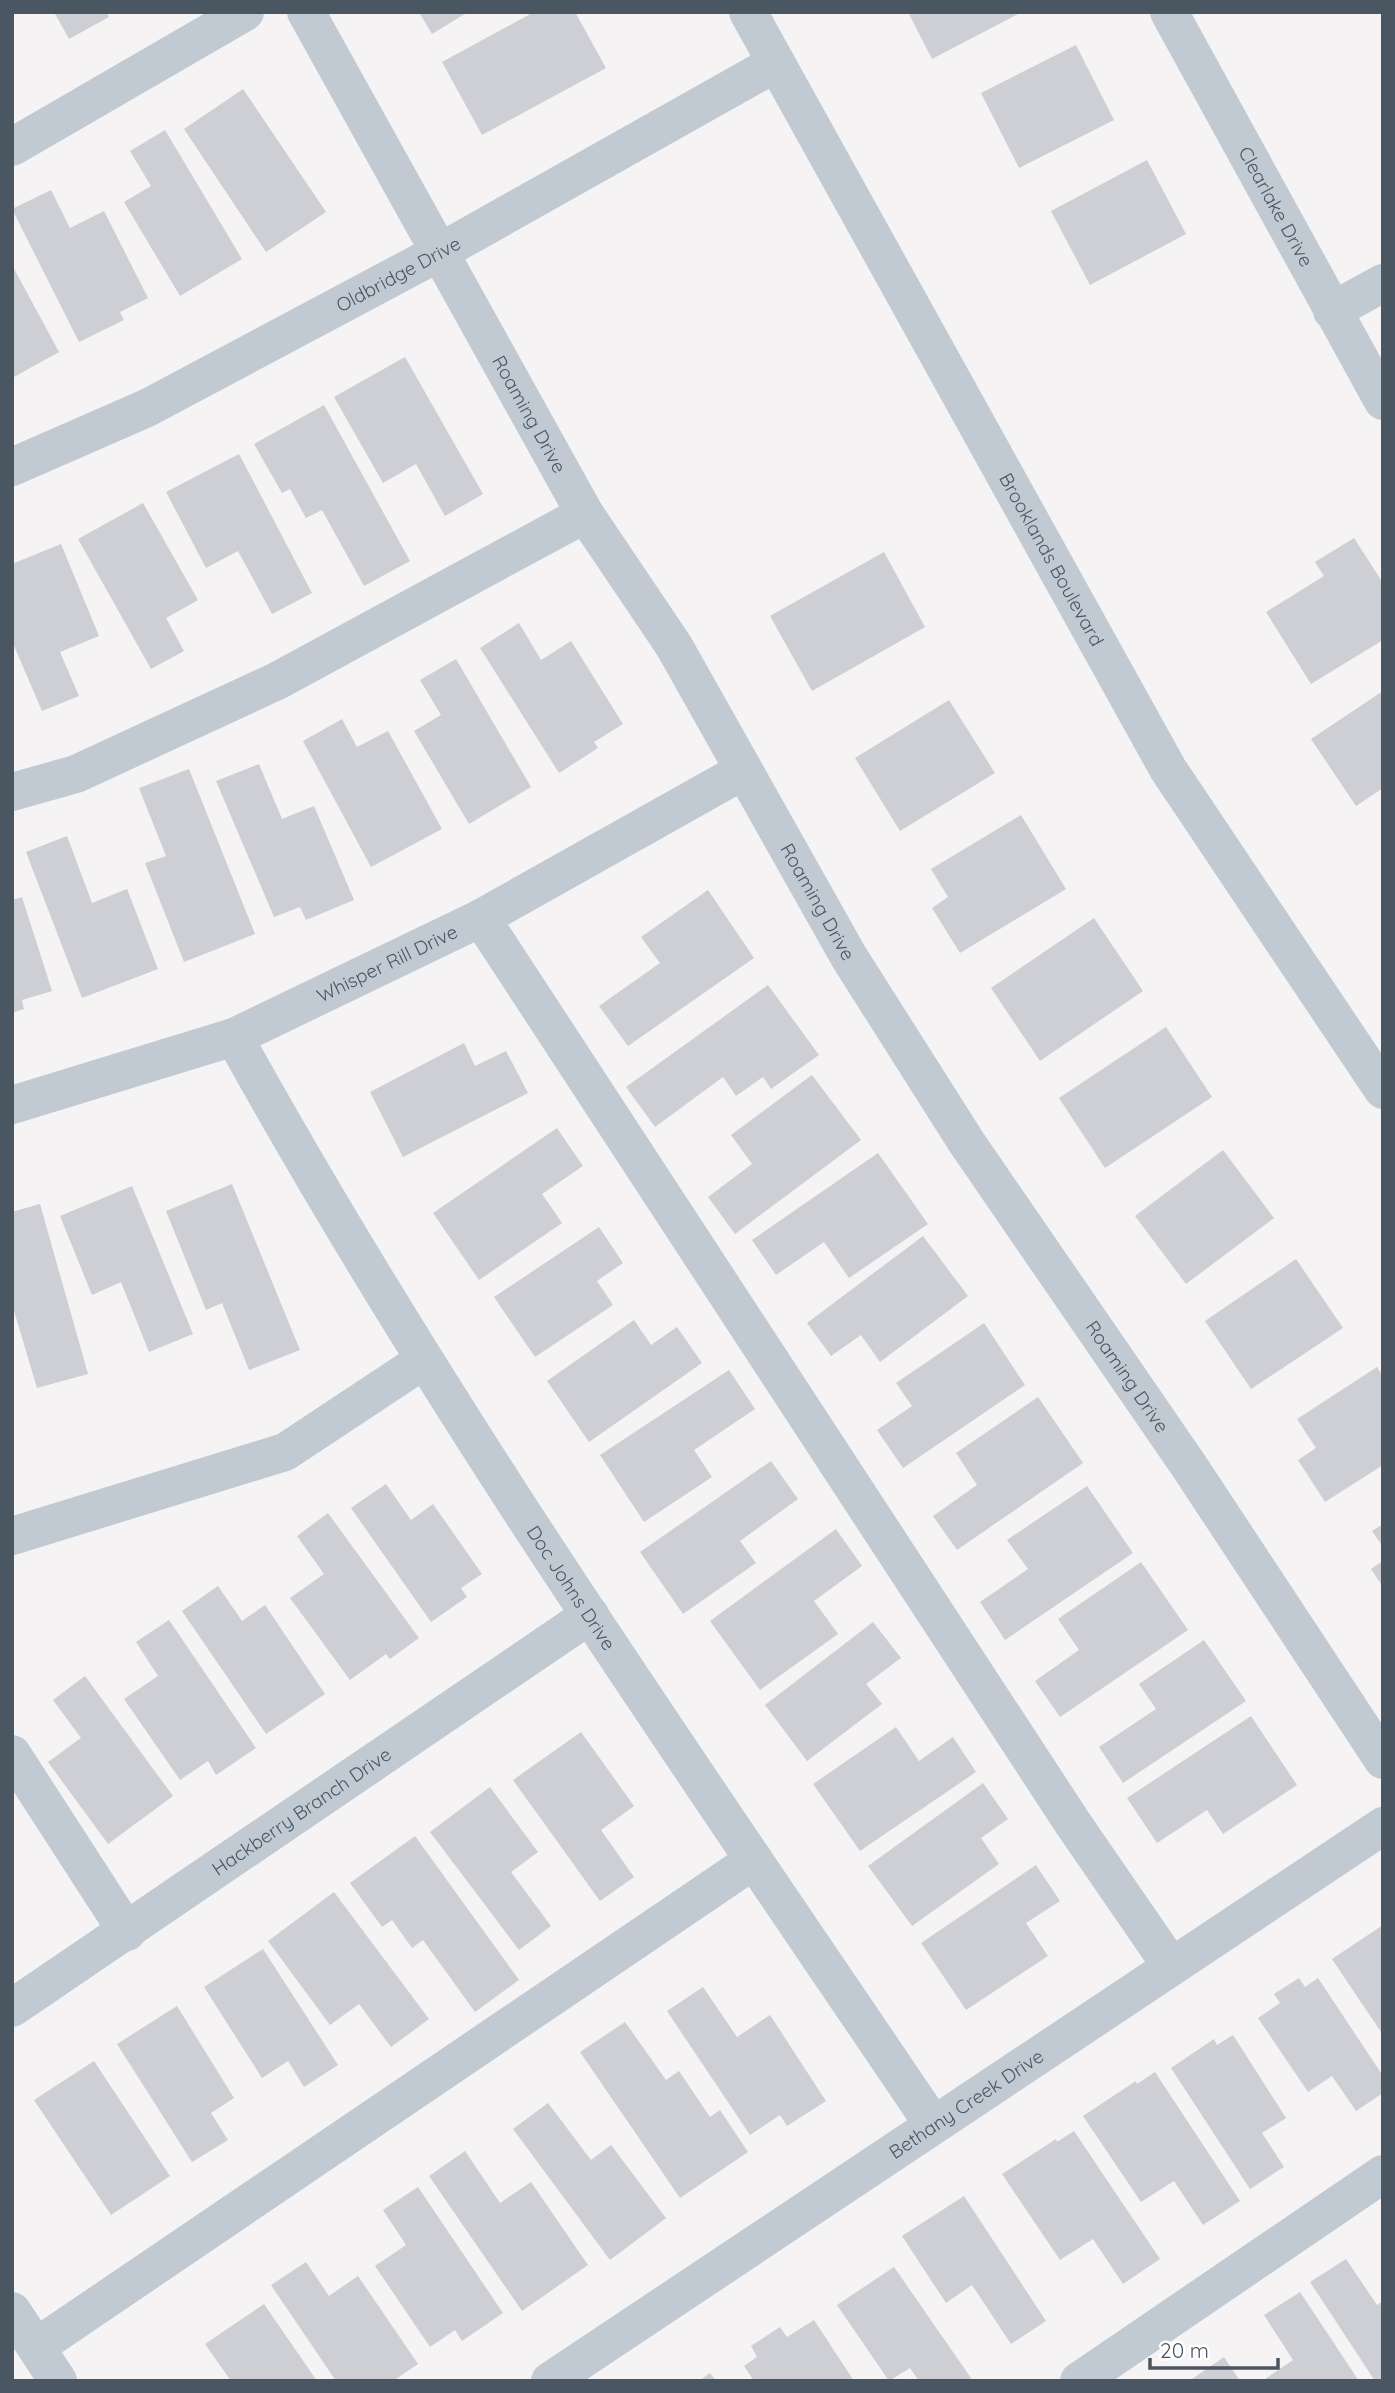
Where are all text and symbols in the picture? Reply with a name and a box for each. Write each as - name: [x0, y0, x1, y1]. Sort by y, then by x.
- street label: Clearlake Drive: [1233, 142, 1319, 271]
- street label: Oldbridge Drive: [332, 231, 465, 317]
- street label: Roaming Drive: [487, 351, 572, 477]
- street label: Brooklands Boulevard: [994, 469, 1109, 650]
- street label: Roaming Drive: [775, 839, 860, 965]
- street label: Whisper Rill Drive: [313, 919, 461, 1007]
- street label: Roaming Drive: [1081, 1316, 1174, 1437]
- street label: Doc Johns Drive: [522, 1521, 621, 1655]
- street label: Hackberry Branch Drive: [207, 1742, 396, 1881]
- street label: Bethany Creek Drive: [884, 2044, 1048, 2164]
- scale bar: [1150, 2326, 1278, 2370]
- text: 20 m: [1160, 2337, 1209, 2363]

